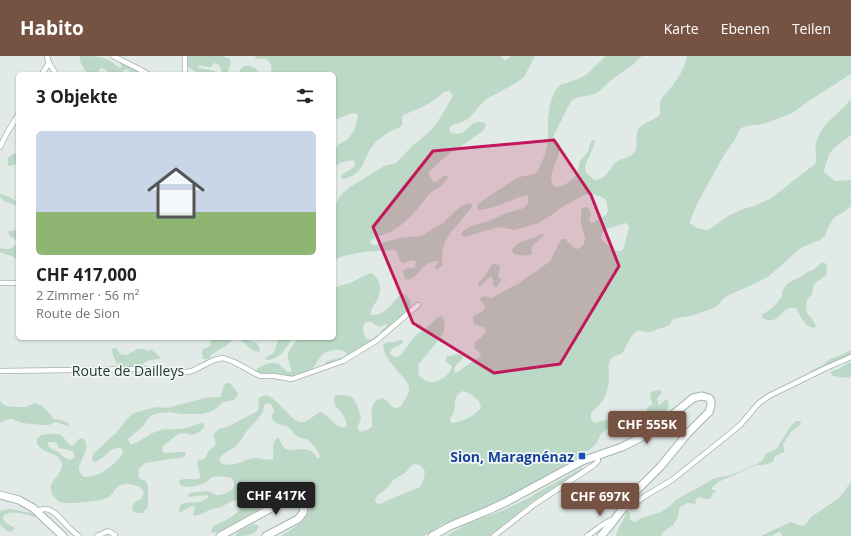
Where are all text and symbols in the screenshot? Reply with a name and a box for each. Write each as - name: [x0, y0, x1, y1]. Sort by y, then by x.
- text: Habito: [20, 15, 84, 41]
- text: Karte: [664, 19, 699, 38]
- text: Ebenen: [721, 19, 770, 38]
- text: Teilen: [792, 19, 831, 38]
- text: 3 Objekte: [36, 85, 118, 108]
- icon: filters: [294, 85, 316, 107]
- icon: home: [140, 157, 212, 229]
- text: CHF 417,000: [36, 263, 137, 286]
- text: 2 Zimmer · 56 m²: [36, 286, 139, 304]
- text: Route de Sion: [36, 304, 120, 322]
- street label: Route de Dailleys: [72, 361, 184, 380]
- pin: CHF 555K: [606, 411, 688, 445]
- text: CHF 555K: [617, 415, 677, 433]
- place label: Sion, Maragnénaz: [450, 447, 574, 466]
- marker: Sion, Maragnénaz: [577, 451, 587, 461]
- pin: CHF 417K: [235, 482, 317, 516]
- pin: CHF 697K: [559, 483, 641, 517]
- text: CHF 417K: [246, 486, 306, 504]
- text: CHF 697K: [570, 487, 630, 505]

